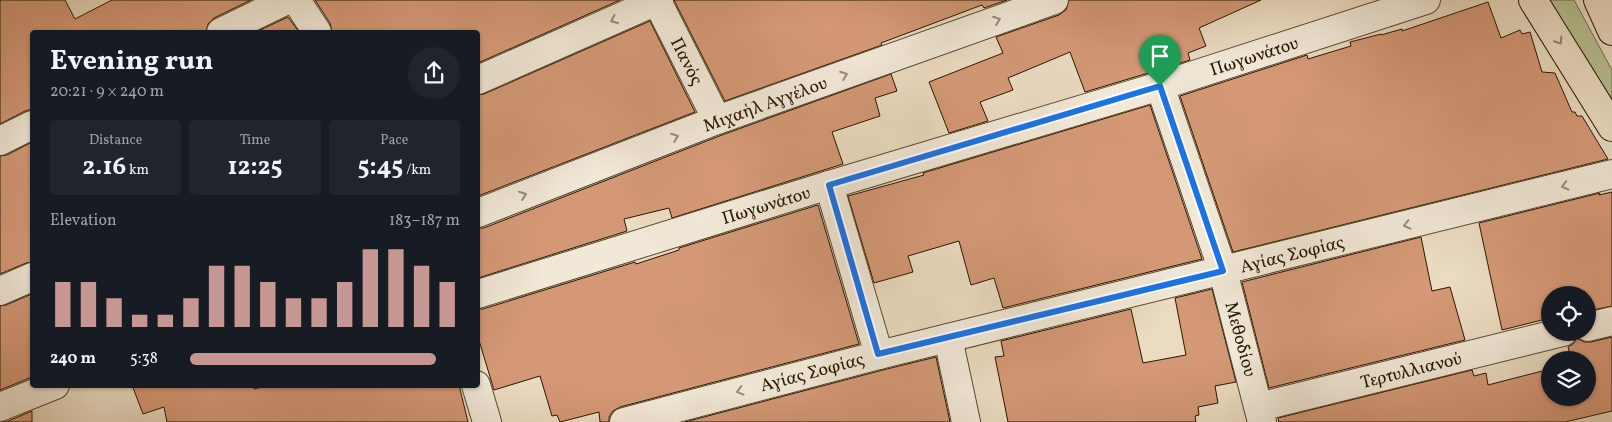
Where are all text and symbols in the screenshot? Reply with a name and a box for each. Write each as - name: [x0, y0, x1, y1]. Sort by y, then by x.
- one-way arrow: [611, 14, 619, 24]
- one-way arrow: [992, 16, 1001, 26]
- street label: Πωγωνάτου: [1207, 31, 1302, 83]
- street label: Πανός: [663, 34, 708, 90]
- pin: [1139, 35, 1181, 86]
- one-way arrow: [1552, 36, 1562, 45]
- text: Evening run: [50, 42, 214, 81]
- icon: arrive: [1146, 42, 1174, 70]
- button: share: [408, 47, 460, 99]
- street label: Μιχαήλ Αγγέλου: [700, 71, 831, 139]
- one-way arrow: [839, 71, 847, 81]
- text: 20:21 · 9 × 240 m: [50, 81, 164, 103]
- text: Distance: [89, 131, 142, 150]
- text: Time: [240, 131, 270, 150]
- text: Pace: [380, 131, 408, 150]
- one-way arrow: [670, 133, 678, 143]
- text: 2.16: [82, 150, 126, 185]
- text: 12:25: [227, 150, 283, 185]
- text: 5:45: [357, 150, 403, 185]
- text: km: [126, 161, 149, 180]
- text: /km: [403, 161, 431, 180]
- one-way arrow: [1560, 180, 1569, 191]
- street label: Πωγωνάτου: [719, 181, 814, 232]
- one-way arrow: [518, 191, 527, 201]
- text: Elevation: [50, 210, 117, 232]
- text: 183–187 m: [389, 210, 460, 232]
- one-way arrow: [1402, 219, 1411, 230]
- street label: Αγίας Σοφίας: [1238, 230, 1347, 280]
- map controls: [1541, 286, 1596, 406]
- button: locate: [1541, 286, 1596, 341]
- street label: Μεθοδίου: [1218, 299, 1262, 380]
- street label: Τερτυλλιανού: [1358, 347, 1465, 396]
- text: 240 m: [50, 348, 96, 370]
- text: 5:38: [130, 348, 158, 370]
- street label: Αγίας Σοφίας: [758, 348, 867, 399]
- button: layers: [1541, 351, 1596, 406]
- one-way arrow: [735, 385, 744, 396]

